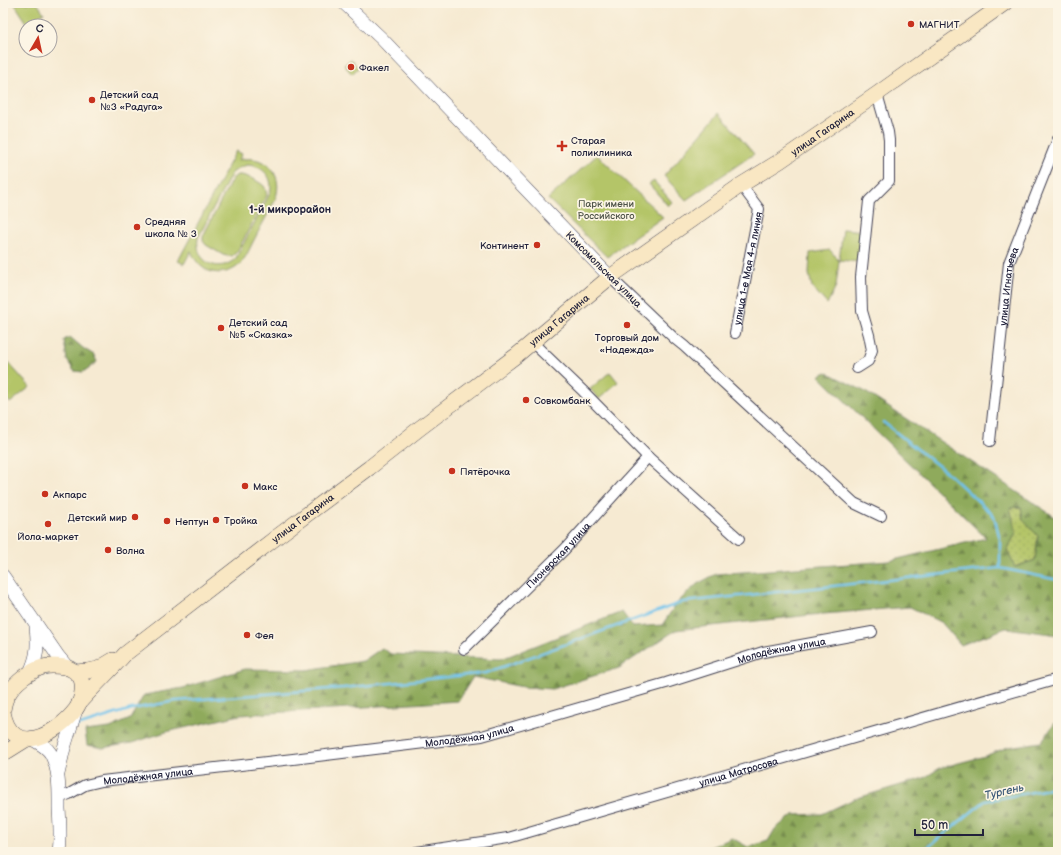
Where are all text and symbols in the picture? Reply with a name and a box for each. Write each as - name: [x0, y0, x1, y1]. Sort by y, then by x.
- north arrow: [18, 18, 58, 58]
- marker: МАГНИТ: [906, 19, 916, 29]
- place label: МАГНИТ: [919, 19, 960, 31]
- text: С: [35, 22, 45, 36]
- marker: Факел: [346, 62, 356, 72]
- place label: Факел: [359, 62, 390, 74]
- place label: Детский сад №3 «Радуга»: [100, 89, 163, 113]
- marker: Детский сад №3 «Радуга»: [87, 95, 97, 105]
- street label: улица Гагарина: [789, 106, 857, 159]
- place label: Старая поликлиника: [571, 135, 632, 159]
- marker: Старая поликлиника: [556, 140, 568, 152]
- park label: Парк имени Российского: [578, 198, 634, 222]
- district label: 1-й микрорайон: [249, 203, 331, 216]
- street label: улица 1-е Мая 4-я линия: [732, 210, 765, 326]
- place label: Средняя школа № 3: [145, 216, 197, 240]
- marker: Средняя школа № 3: [132, 222, 142, 232]
- street label: Комсомольская улица: [563, 229, 644, 310]
- place label: Континент: [480, 240, 529, 252]
- marker: Континент: [532, 240, 542, 250]
- street label: улица Игнатьева: [997, 245, 1022, 326]
- street label: улица Гагарина: [527, 292, 592, 349]
- place label: Детский сад №5 «Сказка»: [229, 317, 293, 341]
- marker: Торговый дом «Надежда»: [622, 320, 632, 330]
- marker: Детский сад №5 «Сказка»: [216, 323, 226, 333]
- place label: Торговый дом «Надежда»: [595, 332, 659, 356]
- marker: Совкомбанк: [521, 395, 531, 405]
- place label: Совкомбанк: [534, 395, 591, 407]
- marker: Пятёрочка: [447, 466, 457, 476]
- place label: Пятёрочка: [460, 466, 510, 478]
- marker: Макс: [240, 481, 250, 491]
- place label: Макс: [253, 481, 277, 493]
- marker: Акпарс: [40, 489, 50, 499]
- place label: Акпарс: [52, 489, 87, 501]
- street label: улица Гагарина: [270, 491, 337, 546]
- place label: Детский мир: [68, 512, 127, 524]
- marker: Детский мир: [130, 512, 140, 522]
- marker: Тройка: [211, 515, 221, 525]
- place label: Тройка: [224, 515, 258, 527]
- marker: Нептун: [162, 516, 172, 526]
- place label: Нептун: [175, 516, 209, 528]
- marker: Йола-маркет: [43, 519, 53, 529]
- street label: Пионерская улица: [524, 520, 593, 591]
- place label: Йола-маркет: [17, 531, 79, 543]
- marker: Волна: [103, 545, 113, 555]
- place label: Волна: [116, 545, 145, 557]
- marker: Фея: [242, 630, 252, 640]
- place label: Фея: [255, 630, 274, 642]
- street label: Молодёжная улица: [736, 636, 827, 667]
- street label: Молодёжная улица: [424, 722, 516, 750]
- street label: улица Матросова: [698, 755, 780, 789]
- street label: Молодёжная улица: [103, 766, 194, 788]
- water label: Тургень: [983, 781, 1025, 802]
- scale bar: [915, 811, 983, 837]
- text: 50 m: [921, 818, 948, 833]

